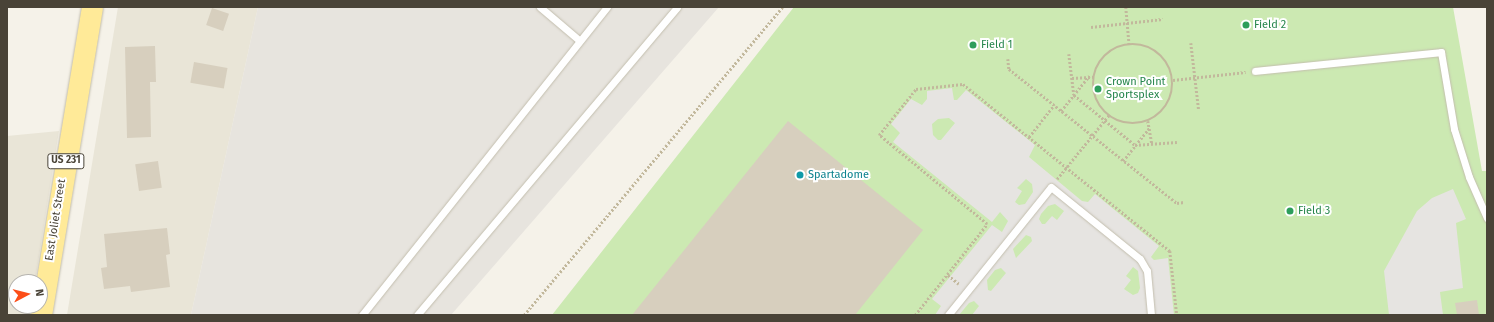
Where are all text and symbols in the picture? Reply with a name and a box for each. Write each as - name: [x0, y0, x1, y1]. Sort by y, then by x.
- place label: Field 2: [1254, 18, 1286, 32]
- marker: Field 2: [1241, 20, 1251, 30]
- place label: Field 1: [981, 38, 1013, 52]
- marker: Field 1: [968, 40, 978, 50]
- place label: Crown Point Sportsplex: [1106, 76, 1166, 102]
- marker: Crown Point Sportsplex: [1093, 84, 1103, 94]
- road number: US 231: [47, 153, 85, 169]
- place label: Spartadome: [808, 168, 869, 182]
- marker: Spartadome: [795, 170, 805, 180]
- street label: East Joliet Street: [43, 178, 69, 262]
- place label: Field 3: [1298, 204, 1330, 218]
- marker: Field 3: [1285, 206, 1295, 216]
- north arrow: [8, 274, 48, 314]
- text: N: [33, 288, 46, 297]

